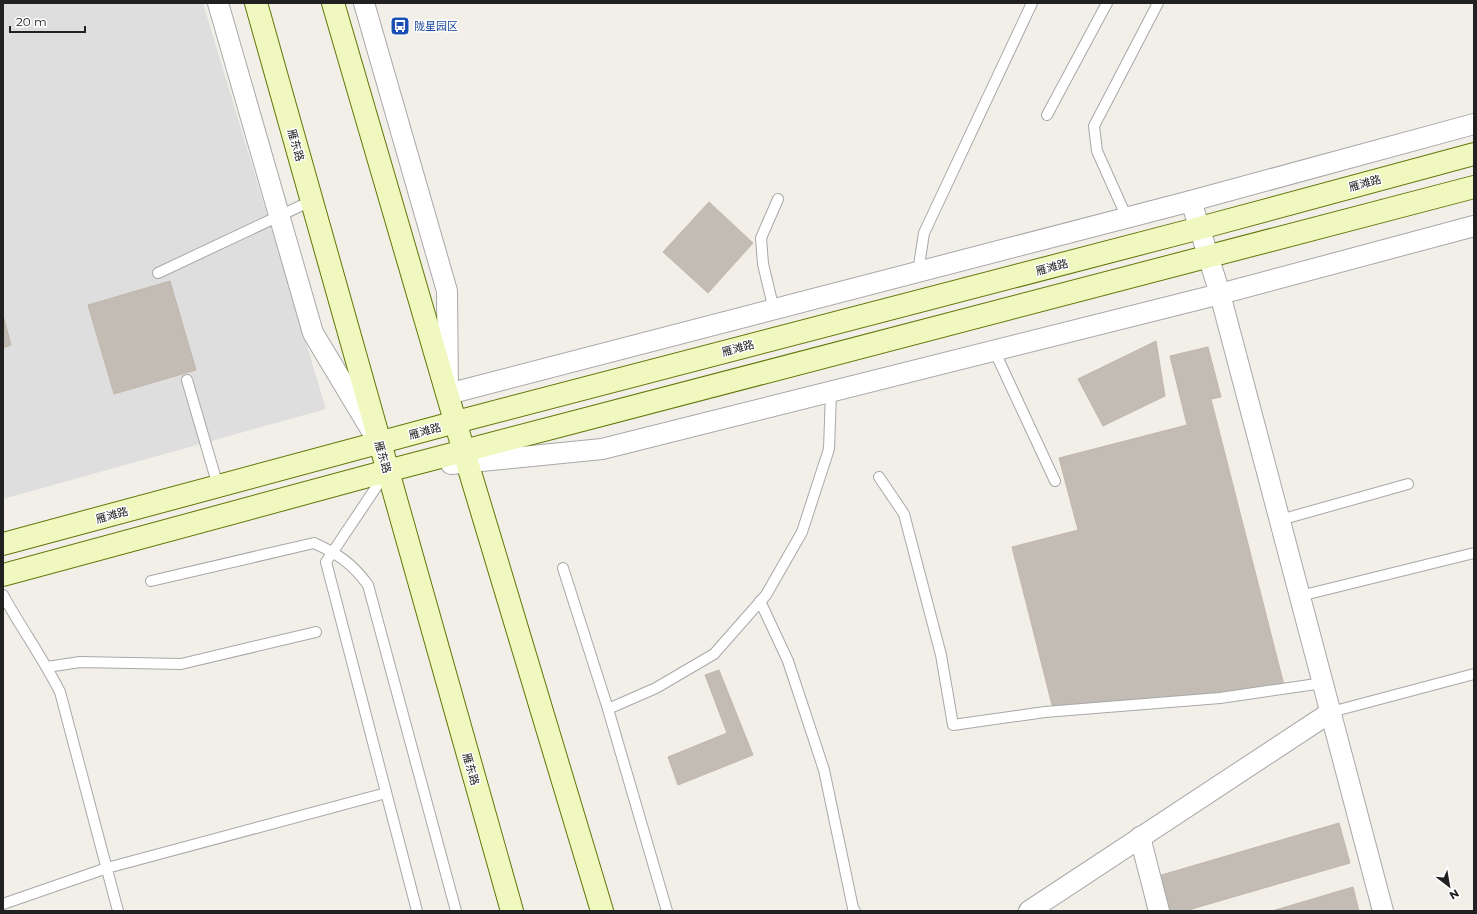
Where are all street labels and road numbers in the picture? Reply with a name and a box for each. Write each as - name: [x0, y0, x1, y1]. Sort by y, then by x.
- street label: 雁东路: [285, 127, 307, 163]
- street label: 雁滩路: [1347, 172, 1383, 194]
- street label: 雁滩路: [1034, 256, 1070, 278]
- street label: 雁滩路: [720, 337, 756, 359]
- street label: 雁滩路: [407, 420, 443, 442]
- street label: 雁东路: [372, 439, 394, 475]
- street label: 雁滩路: [94, 504, 130, 526]
- street label: 雁东路: [460, 751, 482, 787]

